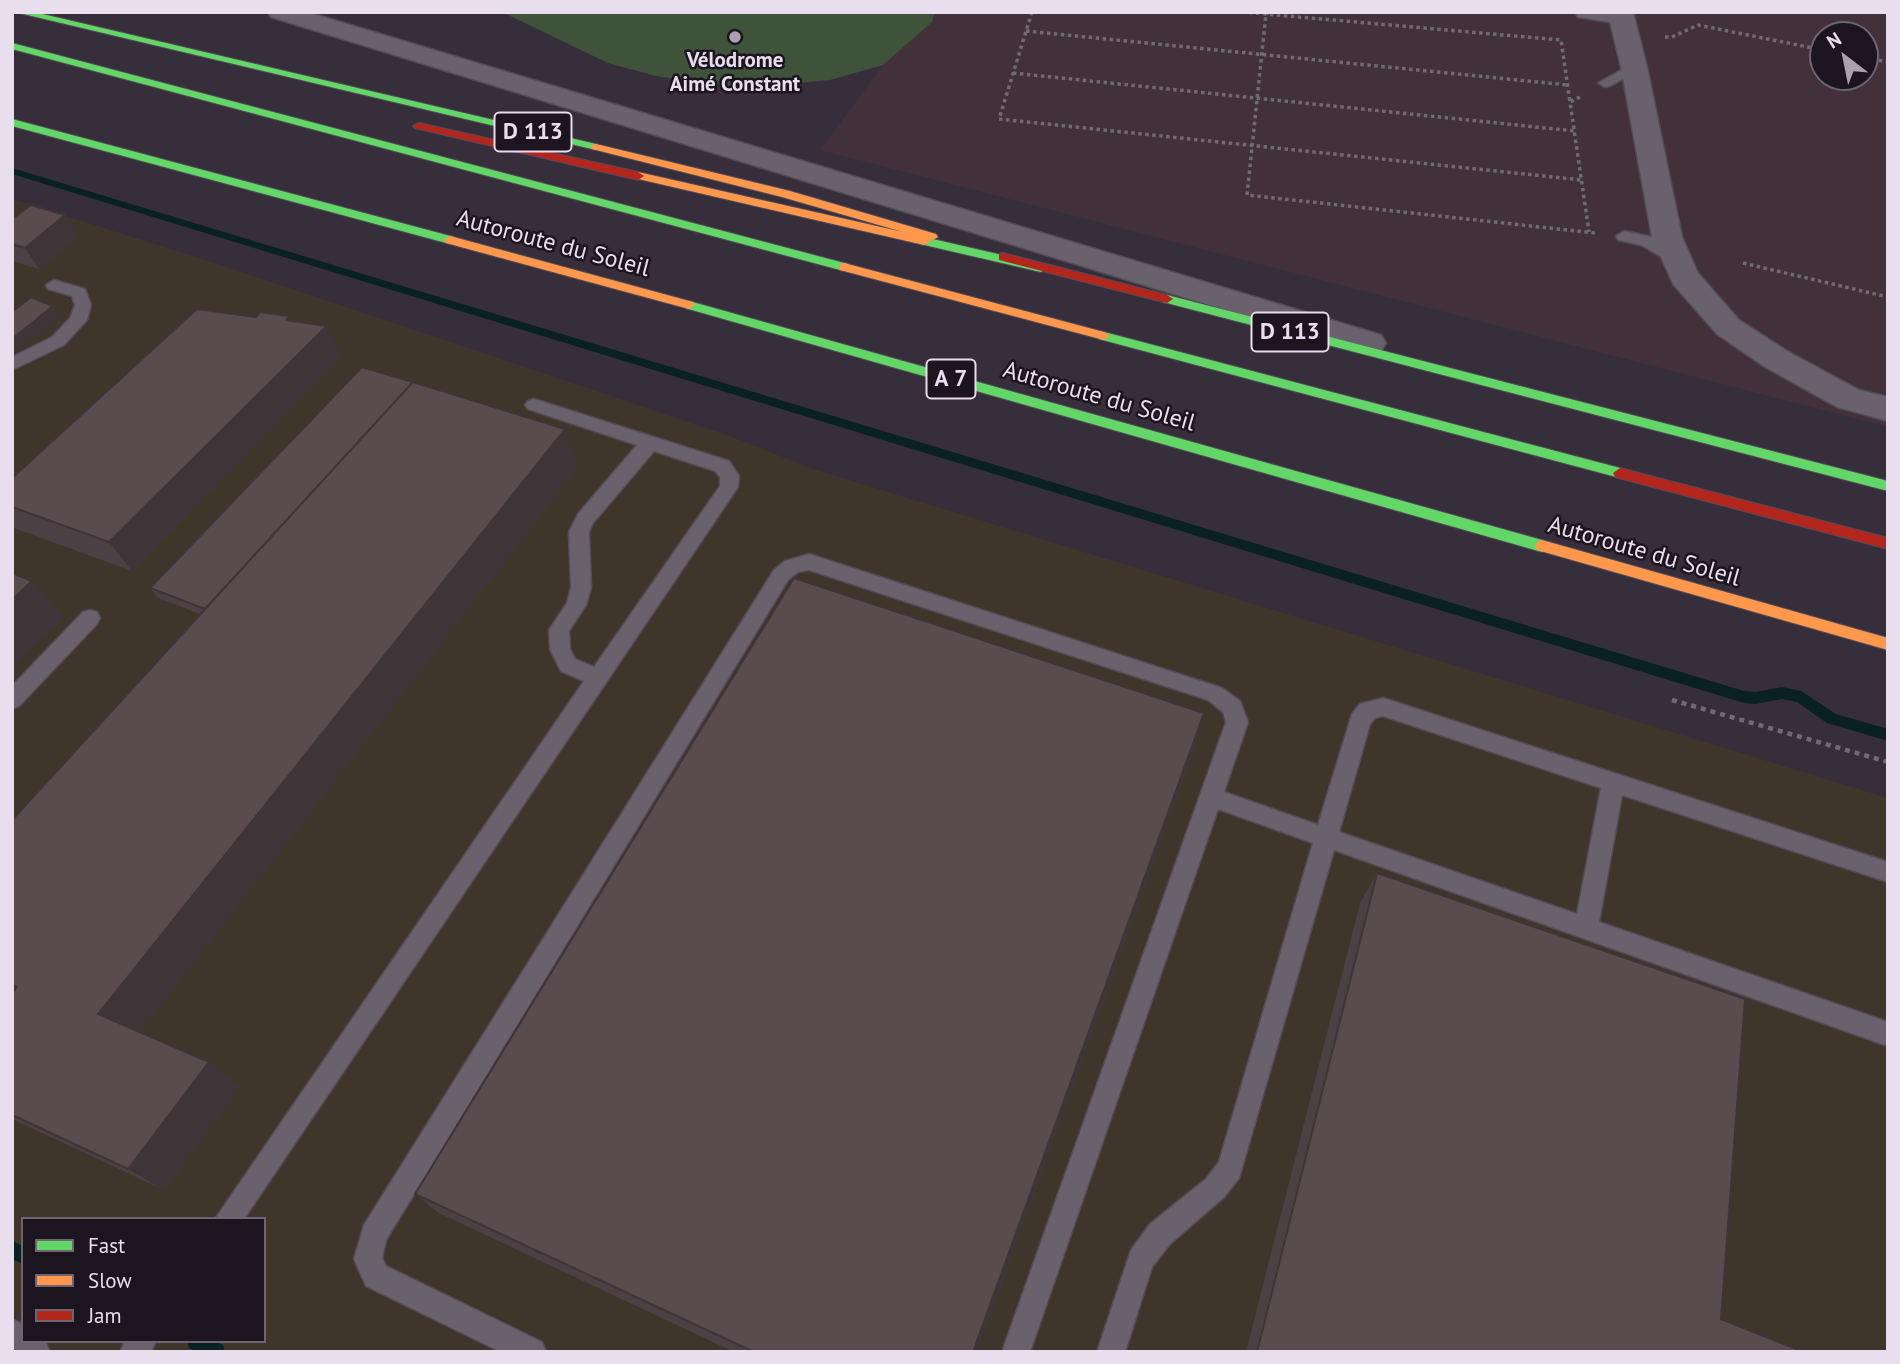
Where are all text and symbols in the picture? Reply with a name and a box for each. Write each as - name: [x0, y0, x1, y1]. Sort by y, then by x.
- north arrow: [1809, 21, 1879, 91]
- text: N: [1822, 26, 1846, 53]
- marker: Vélodrome Aimé Constant: [727, 29, 743, 45]
- place label: Vélodrome Aimé Constant: [670, 48, 800, 98]
- road number: D 113: [494, 113, 572, 152]
- street label: Autoroute du Soleil: [453, 204, 653, 284]
- road number: D 113: [1252, 312, 1328, 352]
- street label: Autoroute du Soleil: [1000, 356, 1198, 438]
- road number: A 7: [926, 360, 976, 398]
- street label: Autoroute du Soleil: [1545, 511, 1743, 593]
- legend: [21, 1217, 266, 1343]
- text: Fast: [88, 1232, 125, 1259]
- text: Slow: [88, 1267, 132, 1294]
- text: Jam: [88, 1302, 122, 1329]

